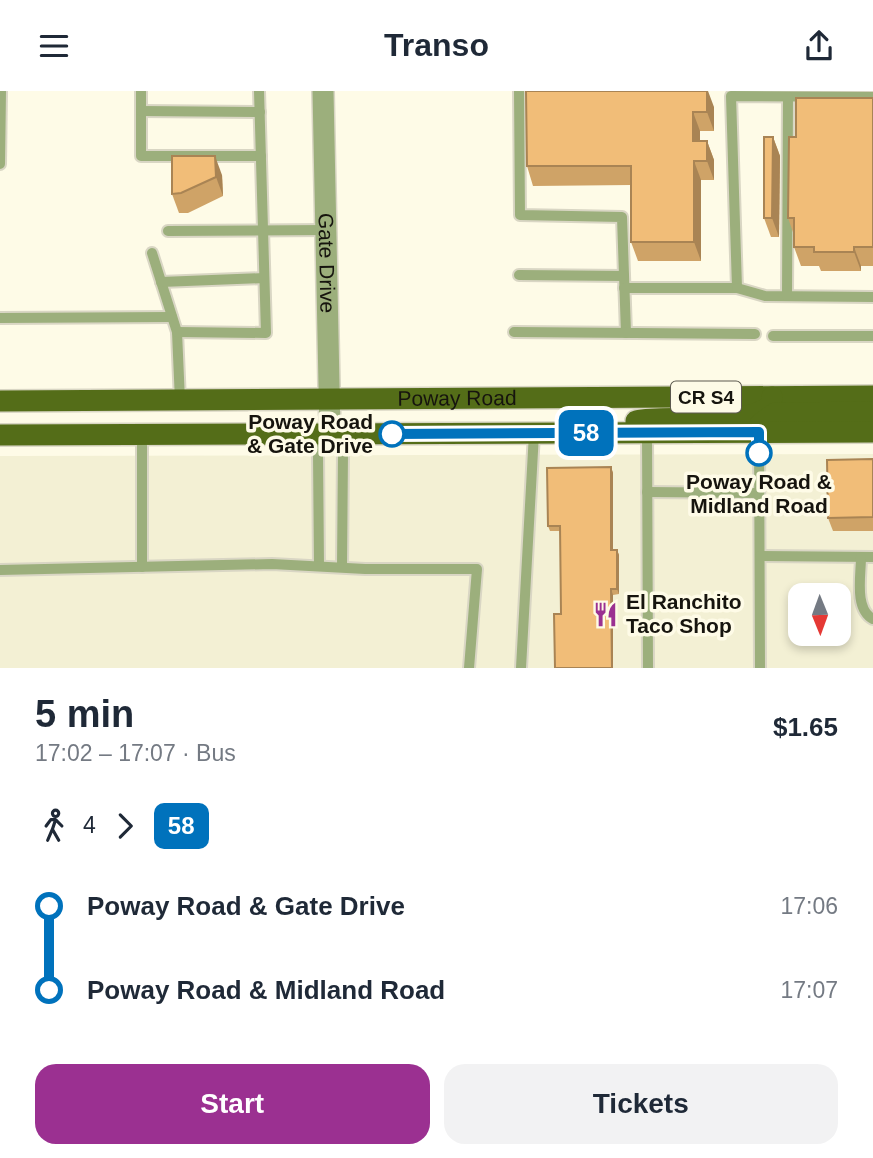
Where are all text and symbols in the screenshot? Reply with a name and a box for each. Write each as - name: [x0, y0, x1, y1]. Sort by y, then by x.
- icon: menu: [35, 27, 73, 65]
- text: Transo: [384, 27, 489, 63]
- icon: share: [800, 27, 838, 65]
- street label: Gate Drive: [314, 213, 340, 313]
- road number: CR S4: [671, 381, 741, 413]
- street label: Poway Road: [397, 386, 517, 410]
- place label: Poway Road & Gate Drive: [247, 410, 373, 457]
- line badge: 58: [554, 410, 618, 456]
- text: 58: [573, 419, 599, 446]
- marker: Poway Road & Gate Drive: [379, 421, 405, 447]
- marker: Poway Road & Midland Road: [746, 440, 772, 466]
- place label: Poway Road & Midland Road: [686, 470, 832, 517]
- north arrow: [788, 583, 850, 646]
- map controls: [788, 583, 851, 646]
- place label: El Ranchito Taco Shop: [626, 590, 742, 637]
- restaurant icon: El Ranchito Taco Shop: [592, 600, 620, 628]
- text: 5 min: [35, 693, 134, 735]
- text: $1.65: [773, 712, 838, 742]
- text: 17:02 – 17:07 · Bus: [35, 740, 236, 766]
- icon: walk: [35, 807, 73, 845]
- icon: forward: [106, 807, 144, 845]
- text: 4: [83, 812, 96, 838]
- text: 58: [168, 812, 195, 839]
- text: Poway Road & Gate Drive: [87, 891, 405, 921]
- text: 17:06: [780, 893, 838, 919]
- text: Poway Road & Midland Road: [87, 975, 445, 1005]
- text: 17:07: [780, 977, 838, 1003]
- button: Start: [35, 1064, 430, 1144]
- button: Tickets: [444, 1064, 838, 1144]

